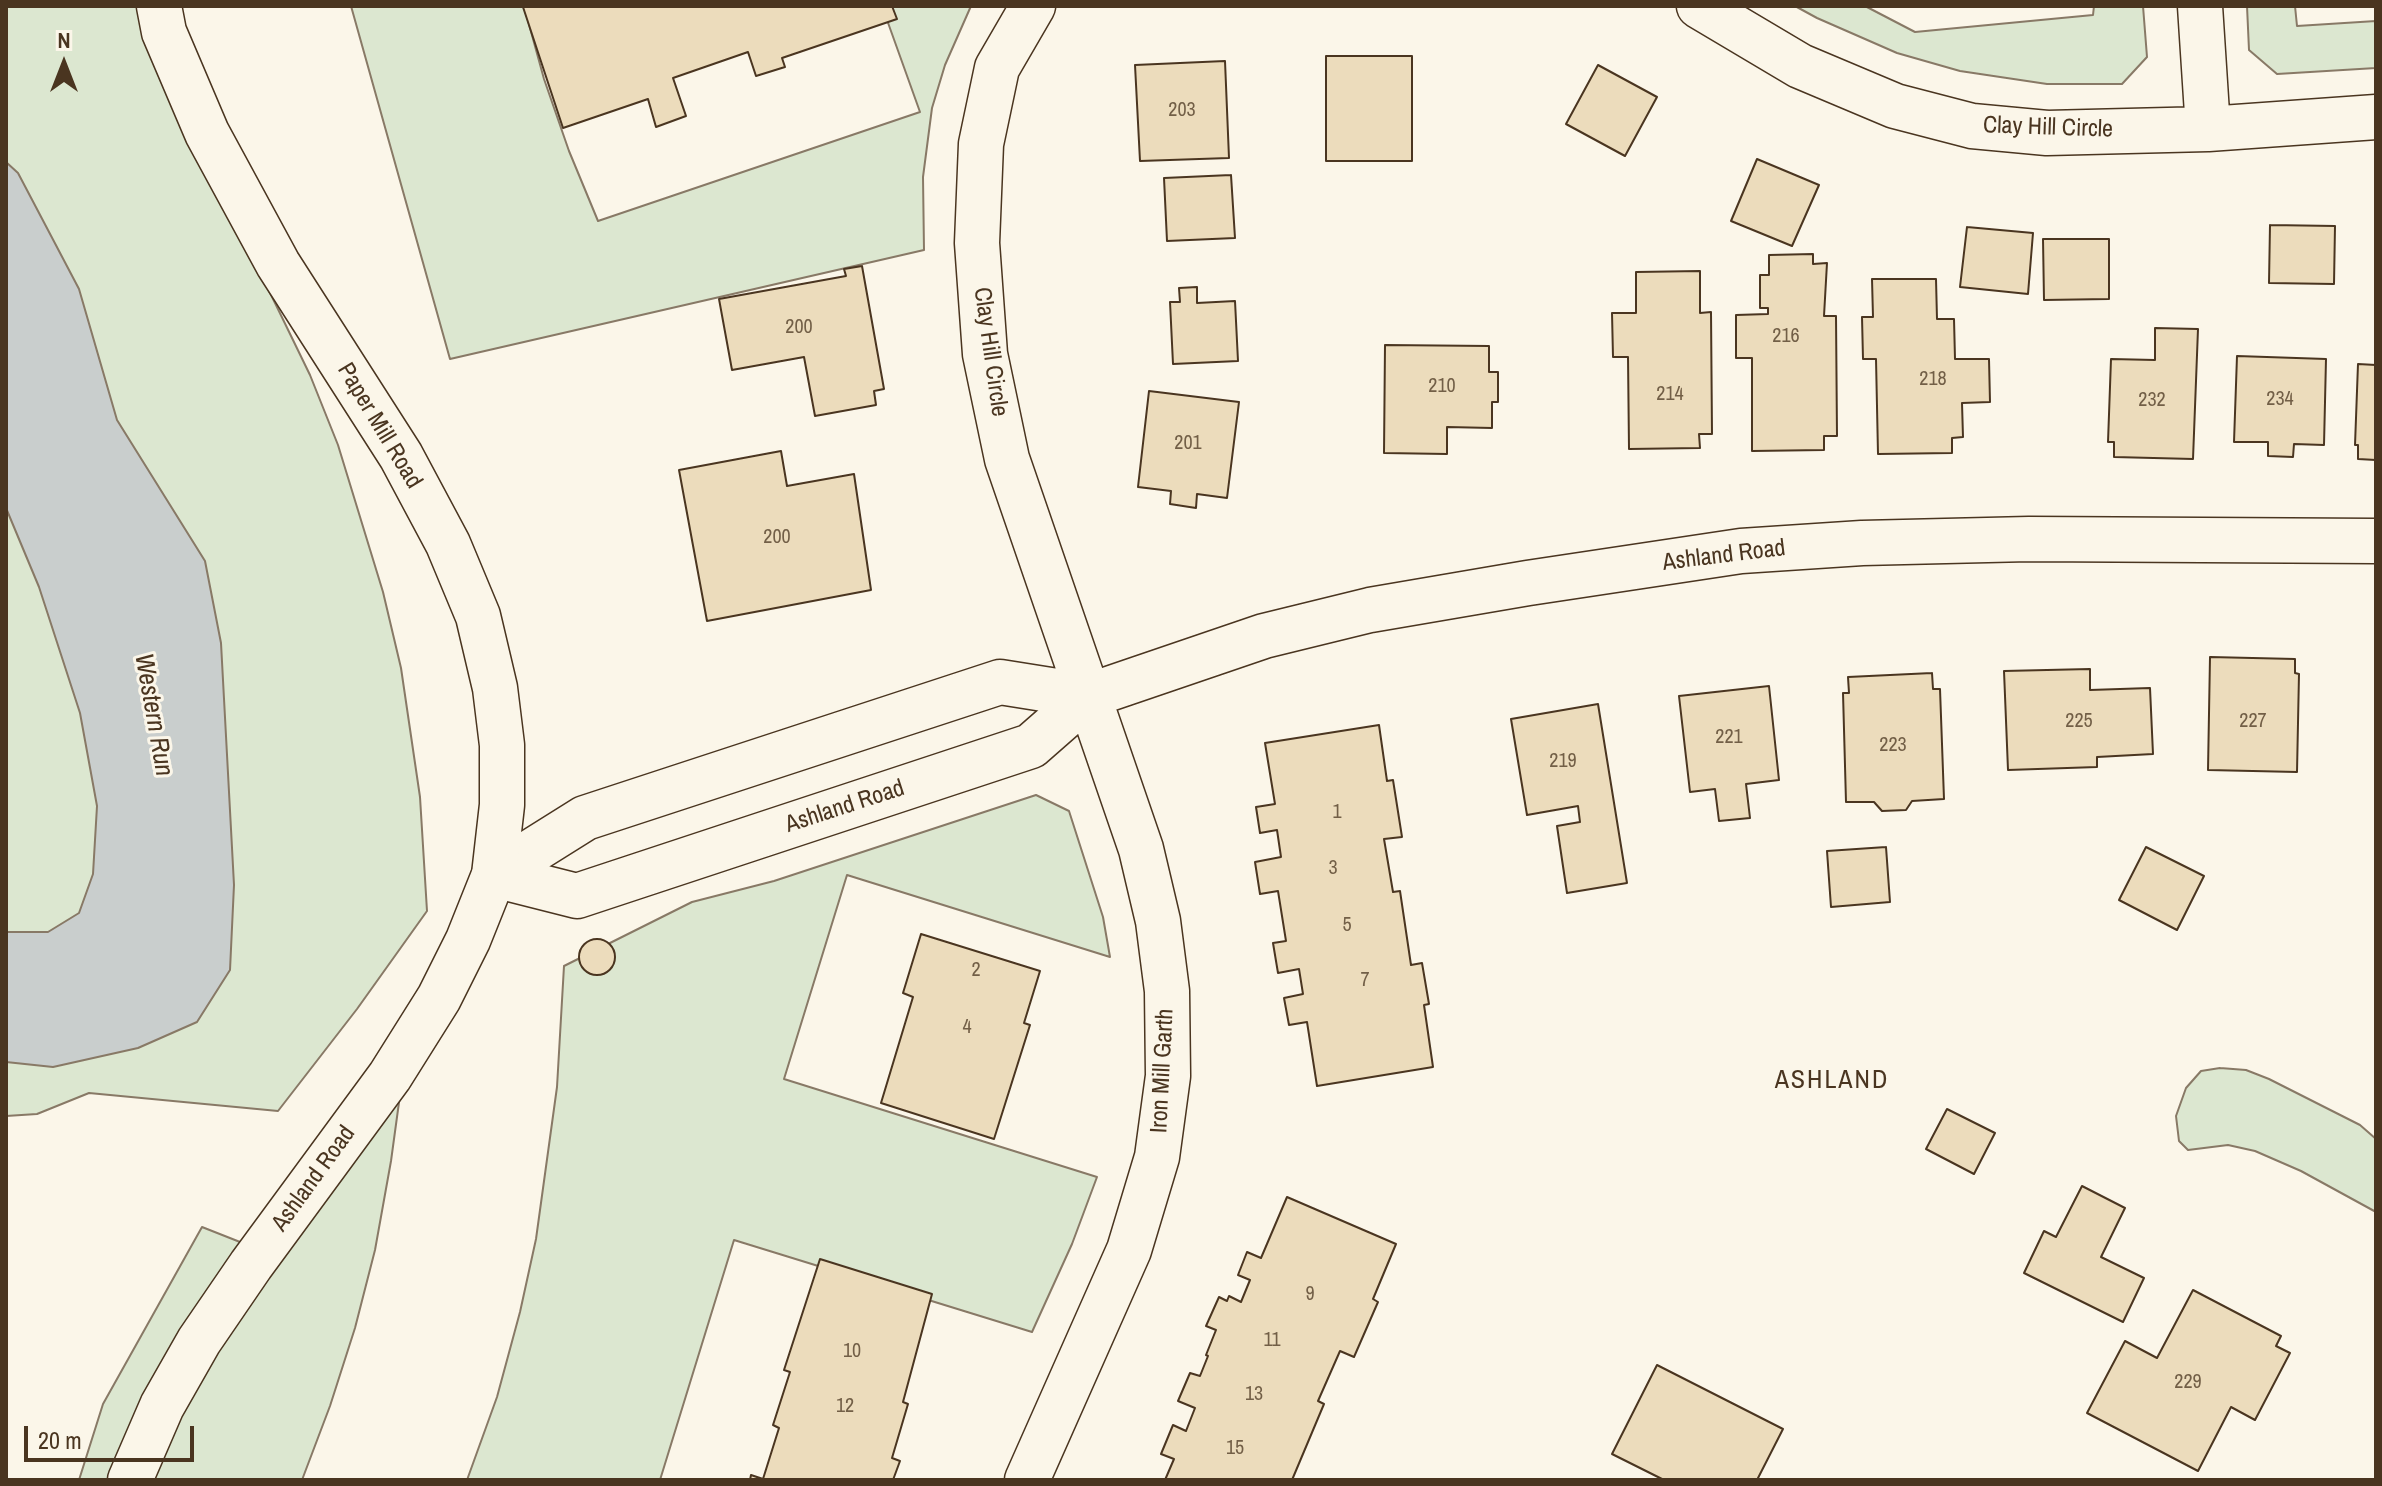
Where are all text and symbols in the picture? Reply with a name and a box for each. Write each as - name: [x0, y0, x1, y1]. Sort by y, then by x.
- north arrow: [24, 24, 104, 104]
- text: N: [57, 25, 71, 55]
- house number: 203: [1168, 99, 1196, 123]
- street label: Clay Hill Circle: [1982, 111, 2114, 145]
- street label: Clay Hill Circle: [967, 286, 1013, 418]
- house number: 200: [785, 316, 813, 340]
- house number: 216: [1772, 325, 1800, 349]
- street label: Paper Mill Road: [330, 358, 428, 494]
- house number: 218: [1919, 368, 1947, 392]
- house number: 210: [1428, 375, 1456, 399]
- house number: 214: [1656, 383, 1684, 407]
- house number: 234: [2266, 388, 2294, 412]
- house number: 232: [2138, 389, 2166, 413]
- house number: 201: [1174, 432, 1202, 456]
- house number: 200: [763, 526, 791, 550]
- street label: Ashland Road: [1661, 534, 1787, 578]
- water label: Western Run: [127, 651, 179, 779]
- house number: 225: [2065, 710, 2093, 734]
- house number: 227: [2239, 710, 2267, 734]
- house number: 221: [1715, 726, 1743, 750]
- house number: 223: [1879, 734, 1907, 758]
- house number: 219: [1549, 750, 1577, 774]
- street label: Ashland Road: [782, 774, 908, 840]
- house number: 1: [1332, 801, 1342, 825]
- house number: 3: [1328, 857, 1338, 881]
- house number: 5: [1342, 914, 1352, 938]
- house number: 2: [971, 959, 981, 983]
- house number: 7: [1360, 969, 1370, 993]
- street label: Iron Mill Garth: [1145, 1008, 1181, 1134]
- house number: 4: [962, 1016, 972, 1040]
- district label: ASHLAND: [1775, 1065, 1889, 1097]
- street label: Ashland Road: [266, 1121, 362, 1237]
- house number: 9: [1305, 1283, 1315, 1307]
- house number: 11: [1263, 1329, 1281, 1353]
- house number: 10: [843, 1340, 861, 1364]
- house number: 229: [2174, 1371, 2202, 1395]
- house number: 13: [1245, 1383, 1263, 1407]
- house number: 12: [836, 1395, 854, 1419]
- scale bar: [28, 1410, 198, 1460]
- text: 20 m: [38, 1424, 82, 1456]
- house number: 15: [1226, 1437, 1244, 1461]

